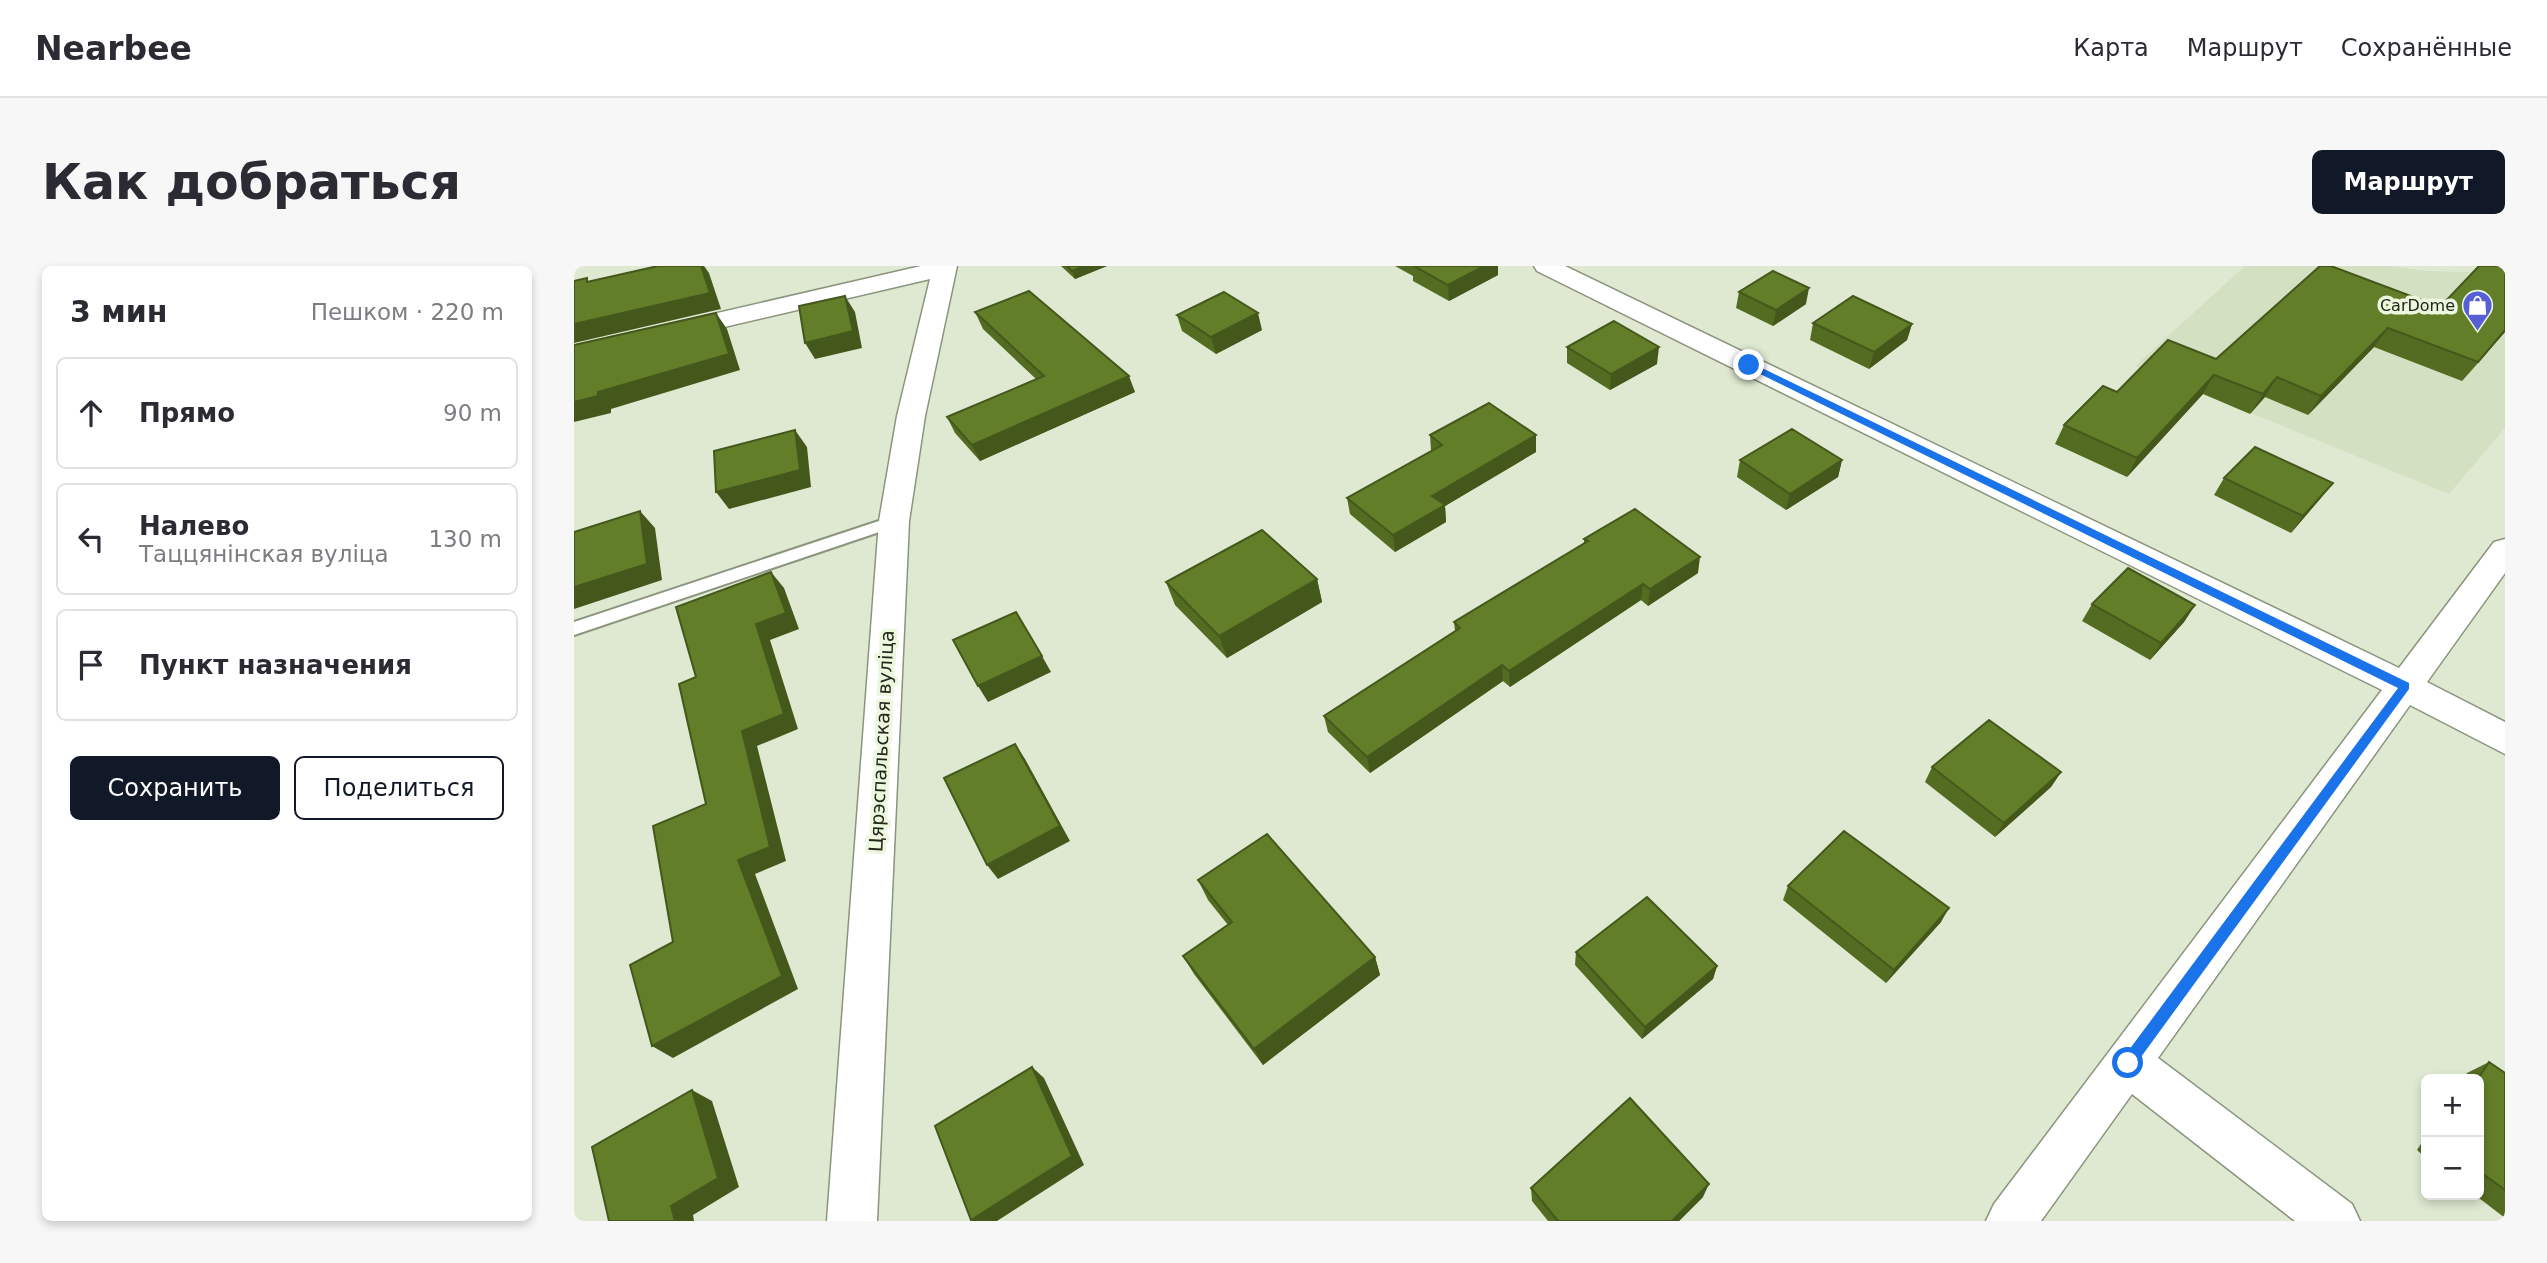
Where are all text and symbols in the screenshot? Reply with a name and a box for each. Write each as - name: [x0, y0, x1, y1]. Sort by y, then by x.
- text: Nearbee: [35, 29, 192, 68]
- text: Карта: [2073, 34, 2149, 62]
- text: Маршрут: [2187, 34, 2303, 62]
- text: Сохранённые: [2341, 34, 2512, 62]
- button: Маршрут: [2312, 150, 2505, 214]
- text: Как добраться: [42, 154, 461, 211]
- shop icon: CarDome: [2461, 288, 2495, 332]
- text: 3 мин: [70, 294, 168, 329]
- place label: CarDome: [2380, 296, 2455, 315]
- text: Пешком · 220 m: [311, 299, 504, 325]
- route end: [1733, 349, 1764, 380]
- icon: ahead: [72, 394, 110, 432]
- text: Прямо: [139, 398, 235, 428]
- text: 90 m: [443, 400, 502, 426]
- text: Налево: [139, 511, 249, 541]
- icon: left: [72, 520, 110, 558]
- text: 130 m: [428, 526, 502, 552]
- text: Таццянінская вуліца: [139, 541, 389, 567]
- street label: Цярэспальская вуліца: [864, 630, 898, 852]
- icon: arrive: [72, 646, 110, 684]
- text: Пункт назначения: [139, 650, 412, 680]
- button: Сохранить: [70, 756, 280, 820]
- button: Поделиться: [294, 756, 504, 820]
- route start: [2112, 1047, 2143, 1078]
- map controls: [2421, 1074, 2484, 1200]
- button: +: [2421, 1074, 2484, 1137]
- button: −: [2421, 1137, 2484, 1200]

